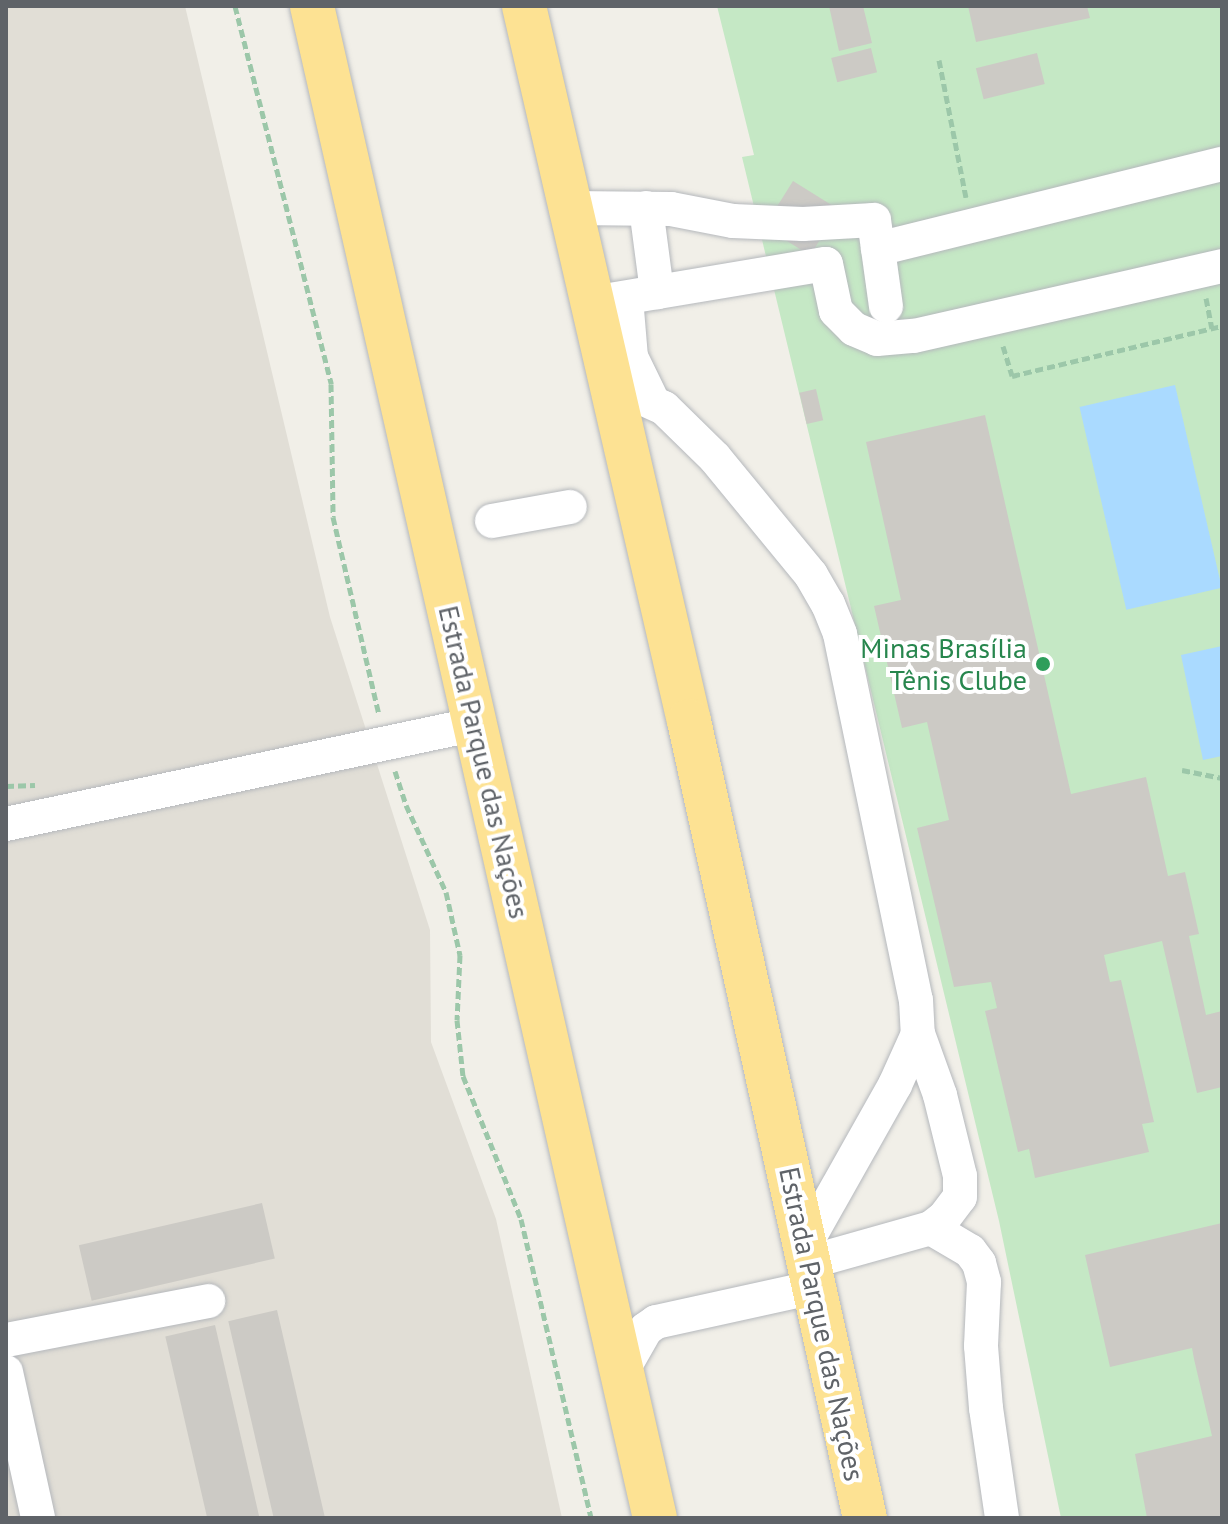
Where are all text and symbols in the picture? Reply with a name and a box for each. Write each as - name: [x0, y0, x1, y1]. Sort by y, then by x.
- street label: Estrada Parque das Nações: [432, 602, 536, 922]
- place label: Minas Brasília Tênis Clube: [860, 631, 1027, 697]
- marker: Minas Brasília Tênis Clube: [1034, 655, 1052, 673]
- street label: Estrada Parque das Nações: [772, 1164, 872, 1484]

